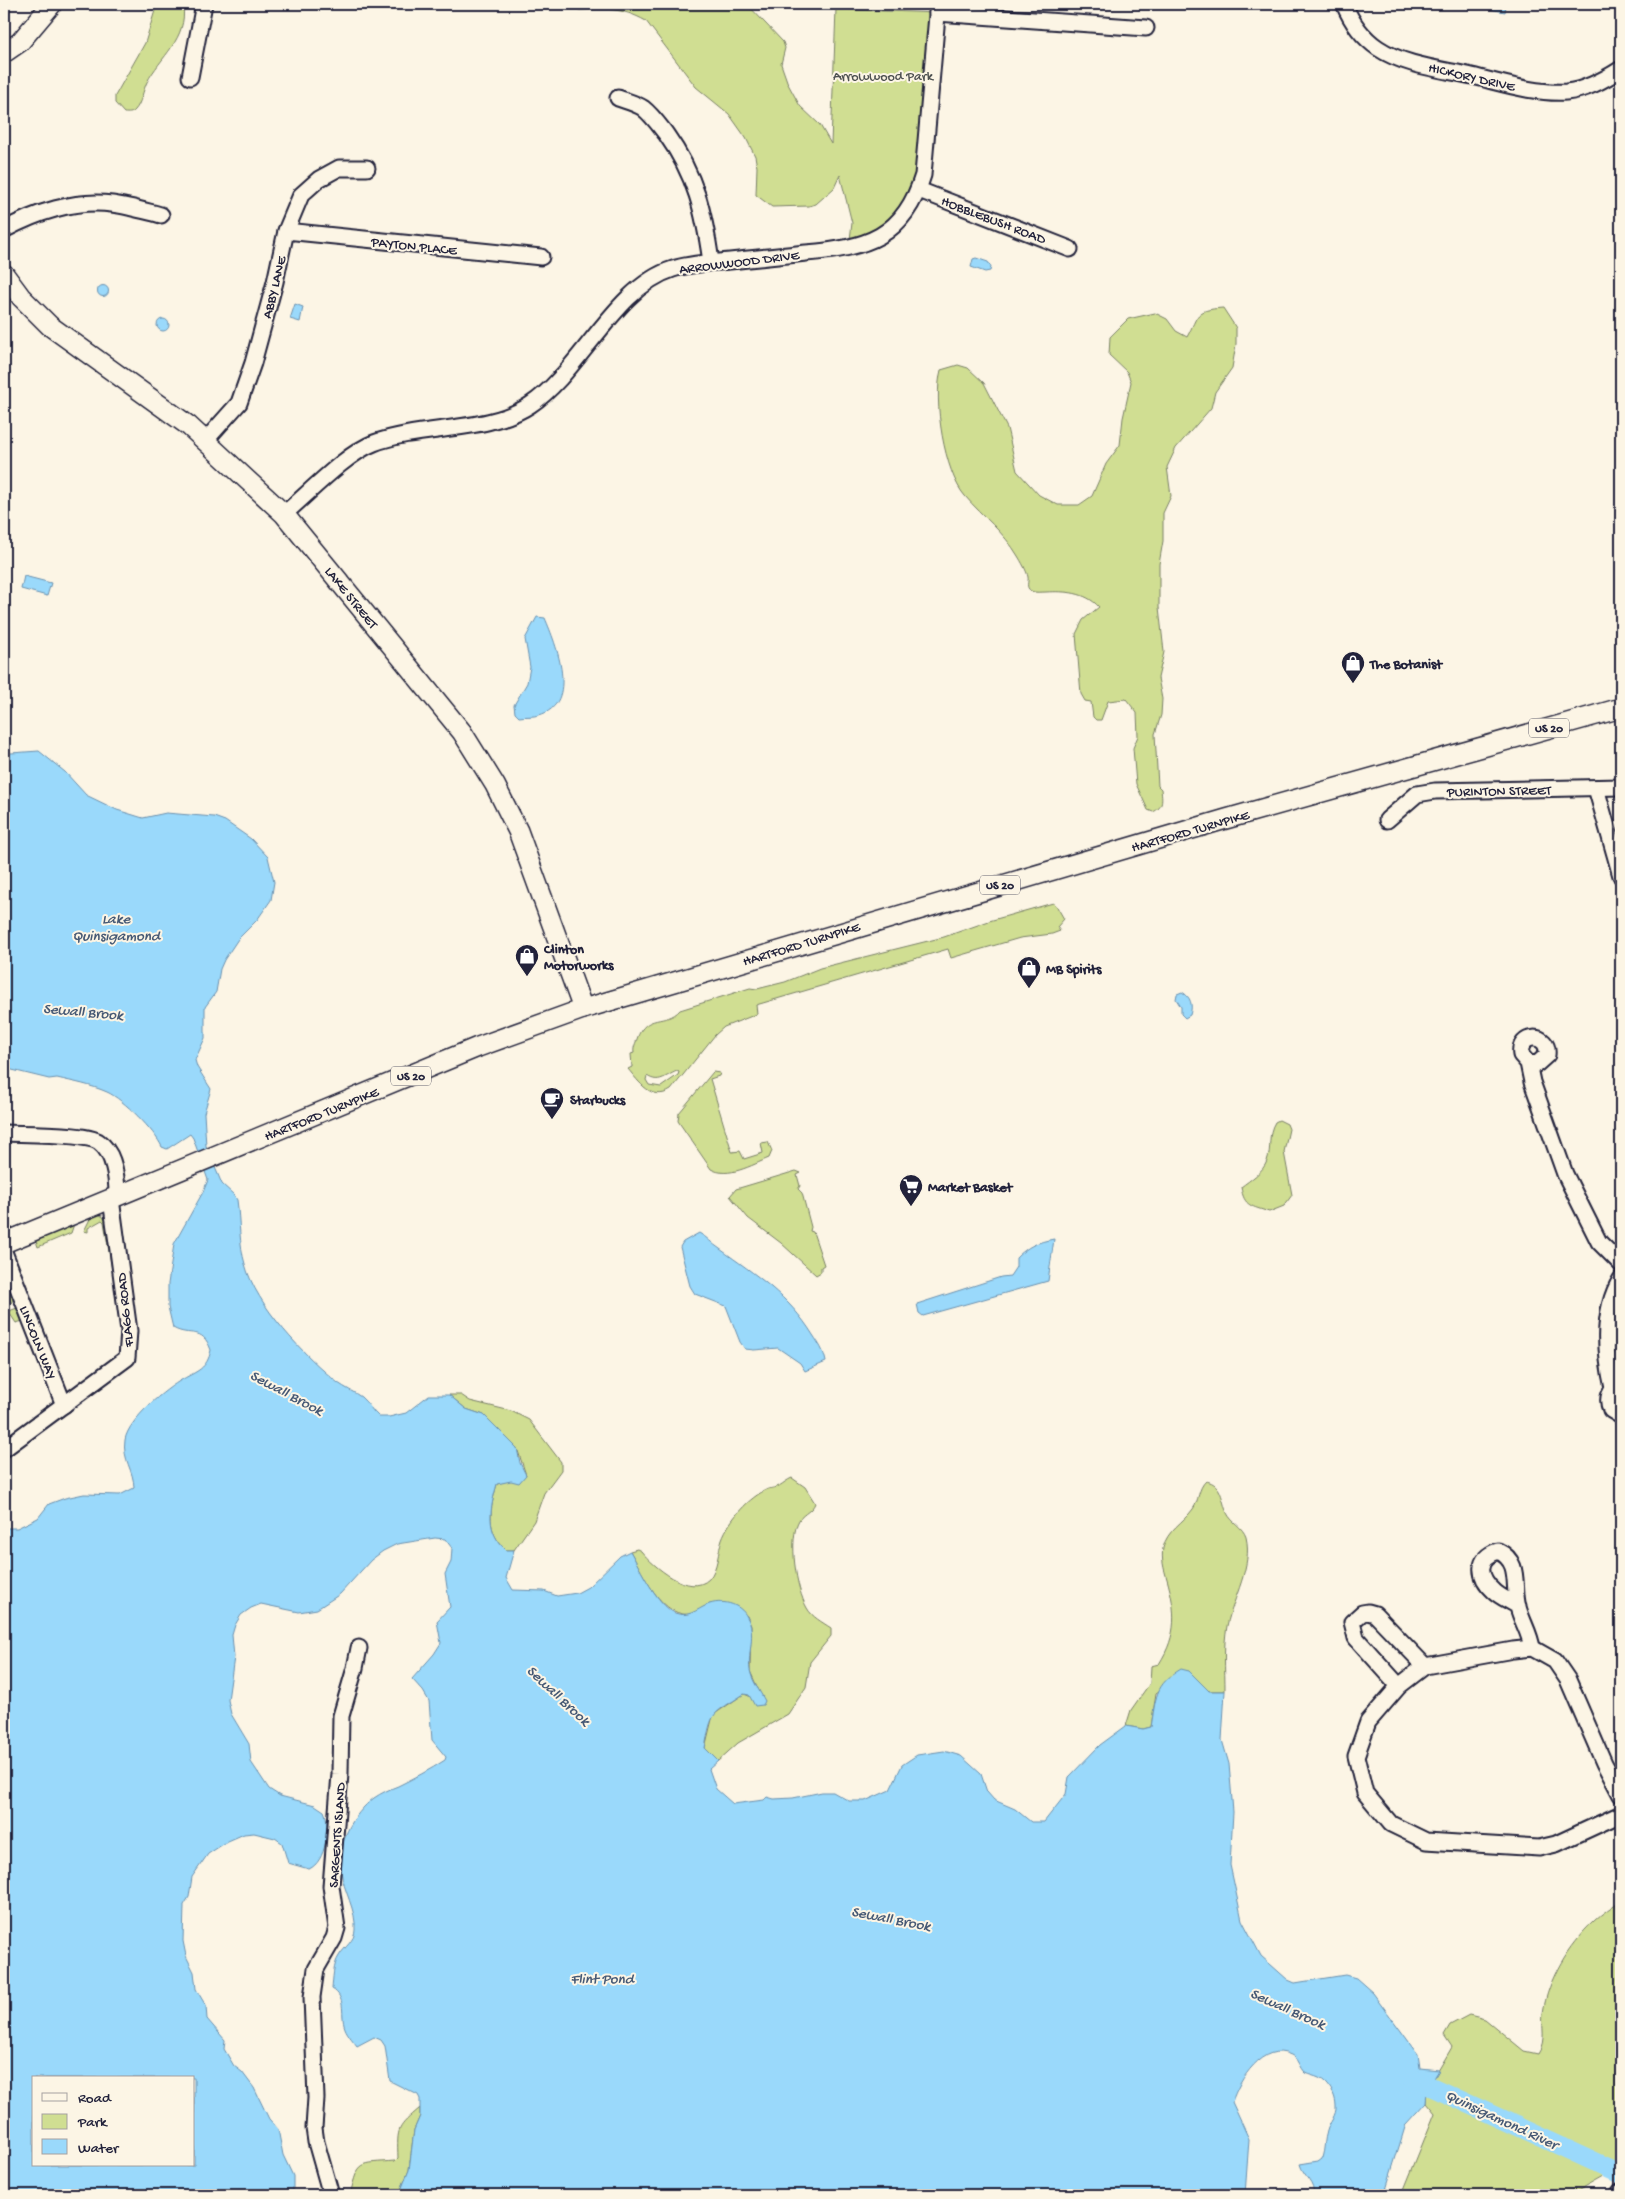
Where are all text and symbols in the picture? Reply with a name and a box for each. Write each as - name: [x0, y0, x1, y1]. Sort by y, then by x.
- street label: HICKORY DRIVE: [1426, 60, 1518, 97]
- park label: Arrowwood Park: [833, 69, 935, 86]
- street label: HOBBLEBUSH ROAD: [938, 194, 1049, 249]
- street label: PAYTON PLACE: [369, 234, 459, 261]
- street label: ARROWWOOD DRIVE: [678, 248, 802, 279]
- street label: ABBY LANE: [259, 253, 292, 321]
- street label: LAKE STREET: [320, 564, 381, 634]
- shop icon: The Botanist: [1340, 650, 1366, 684]
- place label: The Botanist: [1369, 657, 1443, 674]
- road number: US 20: [1529, 718, 1569, 738]
- street label: PURINTON STREET: [1446, 783, 1552, 802]
- street label: HARTFORD TURNPIKE: [1130, 807, 1253, 857]
- road number: US 20: [980, 876, 1020, 894]
- water label: Lake Quinsigamond: [72, 911, 162, 946]
- street label: HARTFORD TURNPIKE: [741, 919, 864, 971]
- place label: Clinton Motorworks: [543, 942, 614, 975]
- shop icon: Clinton Motorworks: [514, 943, 540, 977]
- shop icon: MB Spirits: [1016, 955, 1042, 989]
- place label: MB Spirits: [1046, 962, 1102, 979]
- water label: Sewall Brook: [42, 1001, 125, 1026]
- road number: US 20: [391, 1066, 431, 1086]
- street label: HARTFORD TURNPIKE: [262, 1084, 383, 1146]
- cafe icon: Starbucks: [539, 1086, 565, 1120]
- place label: Starbucks: [570, 1093, 626, 1110]
- supermarket icon: Market Basket: [898, 1173, 924, 1207]
- place label: Market Basket: [928, 1180, 1013, 1197]
- street label: FLAGG ROAD: [114, 1271, 139, 1349]
- street label: LINCOLN WAY: [14, 1304, 59, 1382]
- water label: Sewall Brook: [246, 1367, 327, 1421]
- water label: Sewall Brook: [522, 1663, 594, 1731]
- street label: SARGENTS ISLAND: [326, 1781, 351, 1888]
- water label: Sewall Brook: [850, 1903, 933, 1937]
- water label: Flint Pond: [570, 1971, 636, 1989]
- water label: Sewall Brook: [1247, 1985, 1329, 2035]
- legend: [32, 2076, 195, 2166]
- water label: Quinsigamond River: [1442, 2087, 1563, 2156]
- text: Road: [78, 2090, 112, 2108]
- text: Park: [77, 2114, 108, 2132]
- text: Water: [78, 2140, 120, 2158]

